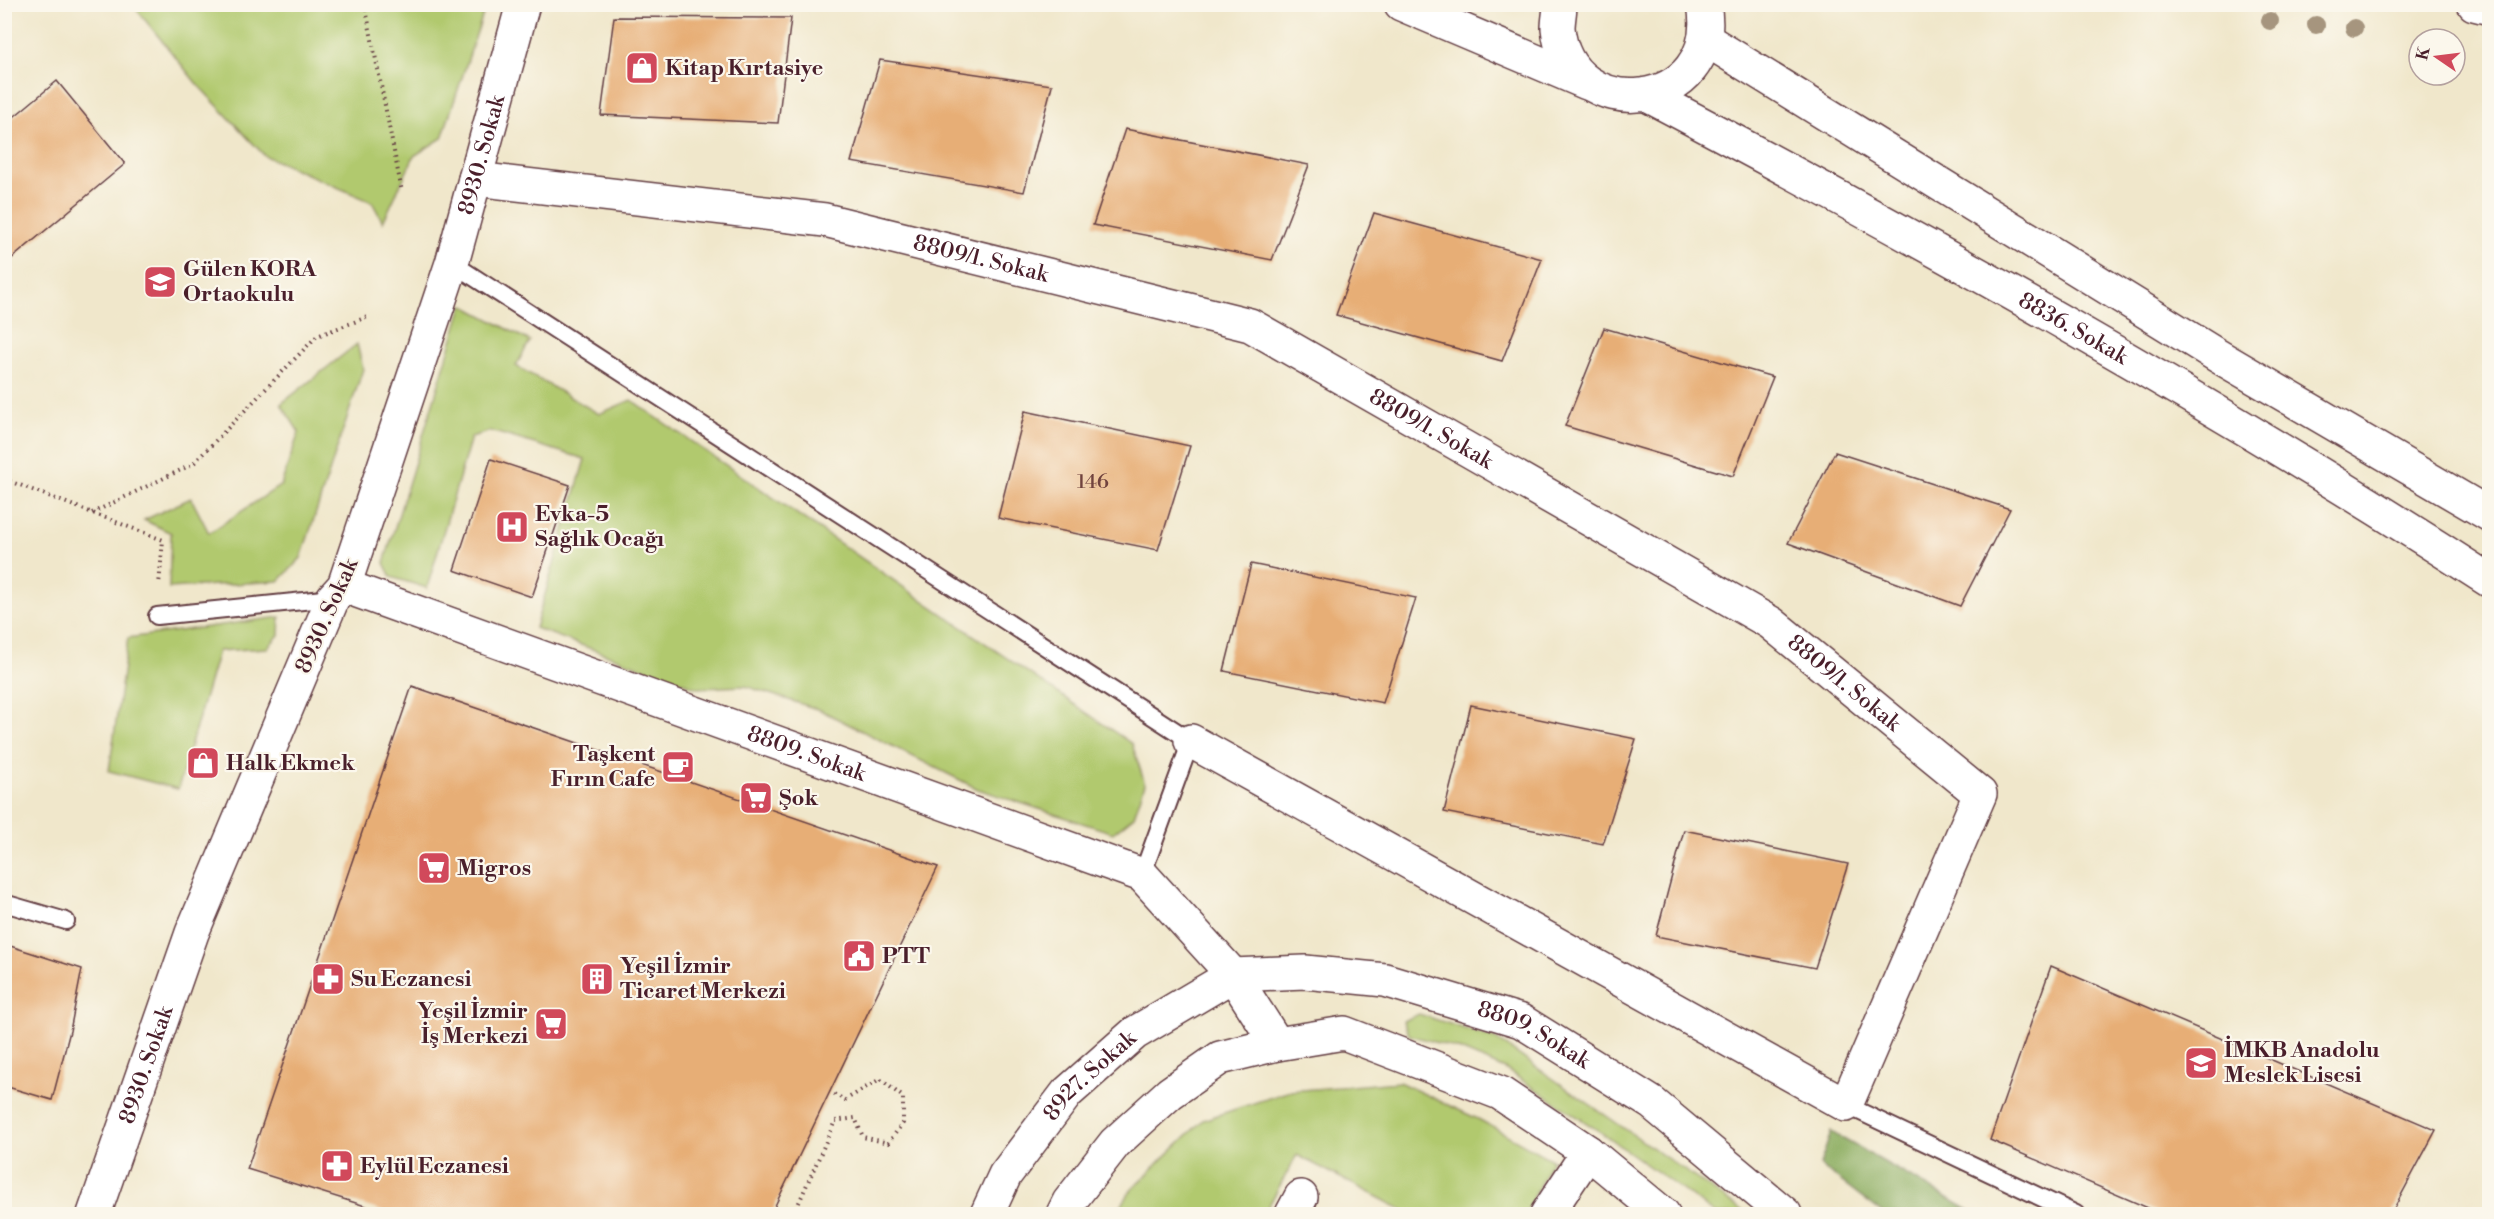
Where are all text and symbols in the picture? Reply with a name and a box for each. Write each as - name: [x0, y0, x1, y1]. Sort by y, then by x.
- north arrow: [2407, 27, 2467, 87]
- text: K: [2412, 44, 2435, 62]
- shop icon: Kitap Kırtasiye: [624, 50, 660, 86]
- place label: Kitap Kırtasiye: [665, 55, 824, 82]
- street label: 8930. Sokak: [452, 91, 511, 218]
- street label: 8809/1. Sokak: [911, 229, 1053, 289]
- place label: Gülen KORA Ortaokulu: [183, 256, 318, 308]
- school or university icon: Gülen KORA Ortaokulu: [142, 264, 178, 300]
- street label: 8836. Sokak: [2014, 286, 2134, 371]
- street label: 8809/1. Sokak: [1365, 383, 1499, 475]
- house number: 146: [1077, 470, 1109, 495]
- place label: Evka-5 Sağlık Ocağı: [535, 501, 664, 553]
- hospital icon: Evka-5 Sağlık Ocağı: [494, 509, 530, 545]
- street label: 8930. Sokak: [290, 553, 365, 678]
- street label: 8809/1. Sokak: [1782, 629, 1907, 738]
- street label: 8809. Sokak: [744, 720, 871, 788]
- place label: Taşkent Fırın Cafe: [551, 741, 655, 793]
- shop icon: Halk Ekmek: [185, 745, 221, 781]
- cafe icon: Taşkent Fırın Cafe: [660, 749, 696, 785]
- place label: Halk Ekmek: [226, 750, 355, 777]
- supermarket icon: Şok: [738, 780, 774, 816]
- place label: Şok: [779, 785, 818, 812]
- supermarket icon: Migros: [416, 850, 452, 886]
- place label: Migros: [457, 855, 531, 882]
- public building icon: PTT: [841, 938, 877, 974]
- place label: PTT: [882, 943, 930, 970]
- place label: Yeşil İzmir Ticaret Merkezi: [620, 951, 786, 1005]
- pharmacy icon: Su Eczanesi: [310, 961, 346, 997]
- building icon: Yeşil İzmir Ticaret Merkezi: [579, 961, 615, 997]
- place label: Su Eczanesi: [351, 966, 471, 993]
- street label: 8809. Sokak: [1474, 995, 1597, 1075]
- place label: Yeşil İzmir İş Merkezi: [417, 996, 528, 1050]
- street label: 8930. Sokak: [113, 1001, 180, 1127]
- supermarket icon: Yeşil İzmir İş Merkezi: [533, 1006, 569, 1042]
- street label: 8927. Sokak: [1037, 1024, 1143, 1126]
- place label: İMKB Anadolu Meslek Lisesi: [2224, 1035, 2380, 1089]
- school or university icon: İMKB Anadolu Meslek Lisesi: [2183, 1045, 2219, 1081]
- pharmacy icon: Eylül Eczanesi: [319, 1148, 355, 1184]
- place label: Eylül Eczanesi: [360, 1153, 509, 1180]

